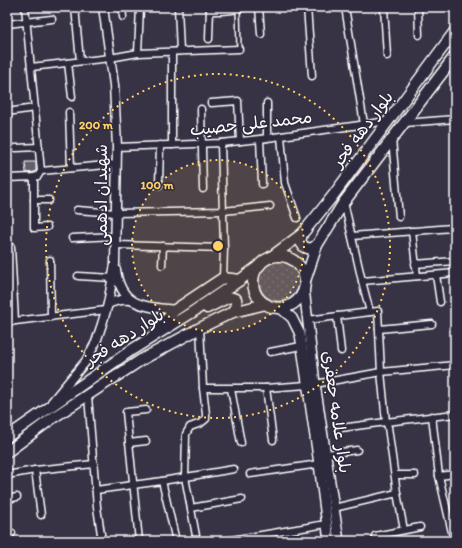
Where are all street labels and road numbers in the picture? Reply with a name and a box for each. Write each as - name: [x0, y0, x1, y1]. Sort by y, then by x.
- street label: بلوار دهه فجر: [326, 87, 398, 173]
- street label: محمد علی حصیب: [189, 107, 313, 140]
- street label: شهیدان ادهمی: [91, 144, 112, 246]
- street label: بلوار دهه فجر: [79, 304, 168, 372]
- street label: بلوار علامه جعفری: [318, 350, 355, 475]

